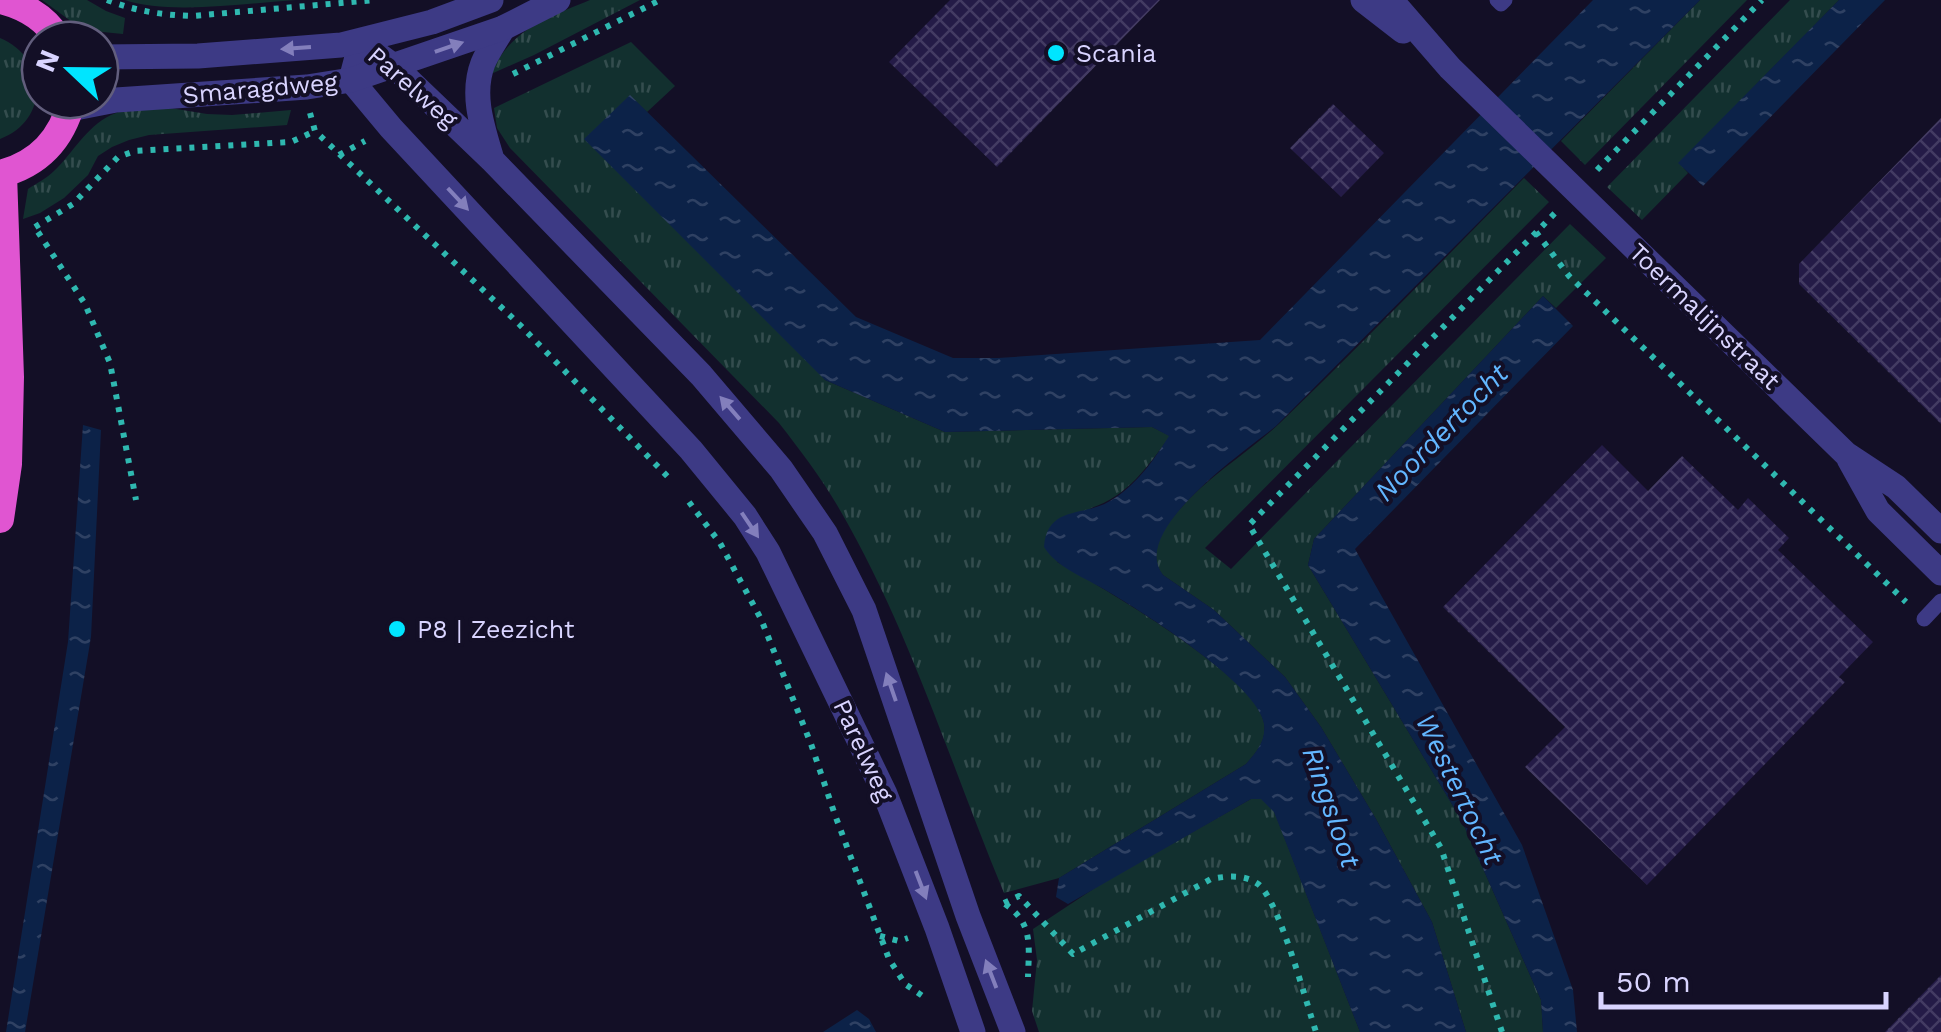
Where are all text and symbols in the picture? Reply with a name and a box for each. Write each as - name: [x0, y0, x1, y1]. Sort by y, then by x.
- north arrow: [20, 20, 120, 120]
- one-way arrow: [435, 39, 465, 54]
- place label: Scania: [1076, 39, 1156, 68]
- one-way arrow: [279, 40, 311, 56]
- street label: Parelweg: [362, 41, 464, 135]
- marker: Scania: [1045, 42, 1067, 64]
- text: N: [28, 45, 66, 77]
- street label: Smaragdweg: [182, 67, 339, 110]
- one-way arrow: [446, 187, 469, 211]
- street label: Toermalijnstraat: [1623, 237, 1786, 396]
- water label: Noordertocht: [1368, 356, 1515, 508]
- one-way arrow: [720, 396, 742, 421]
- one-way arrow: [740, 512, 759, 538]
- place label: P8 | Zeezicht: [417, 615, 575, 644]
- marker: P8 | Zeezicht: [386, 618, 408, 640]
- one-way arrow: [883, 672, 898, 702]
- street label: Parelweg: [827, 695, 900, 806]
- water label: Westertocht: [1409, 708, 1511, 871]
- water label: Ringsloot: [1296, 742, 1368, 873]
- one-way arrow: [913, 871, 929, 901]
- scale bar: [1601, 947, 1886, 1009]
- one-way arrow: [982, 959, 998, 989]
- text: 50 m: [1616, 964, 1691, 999]

